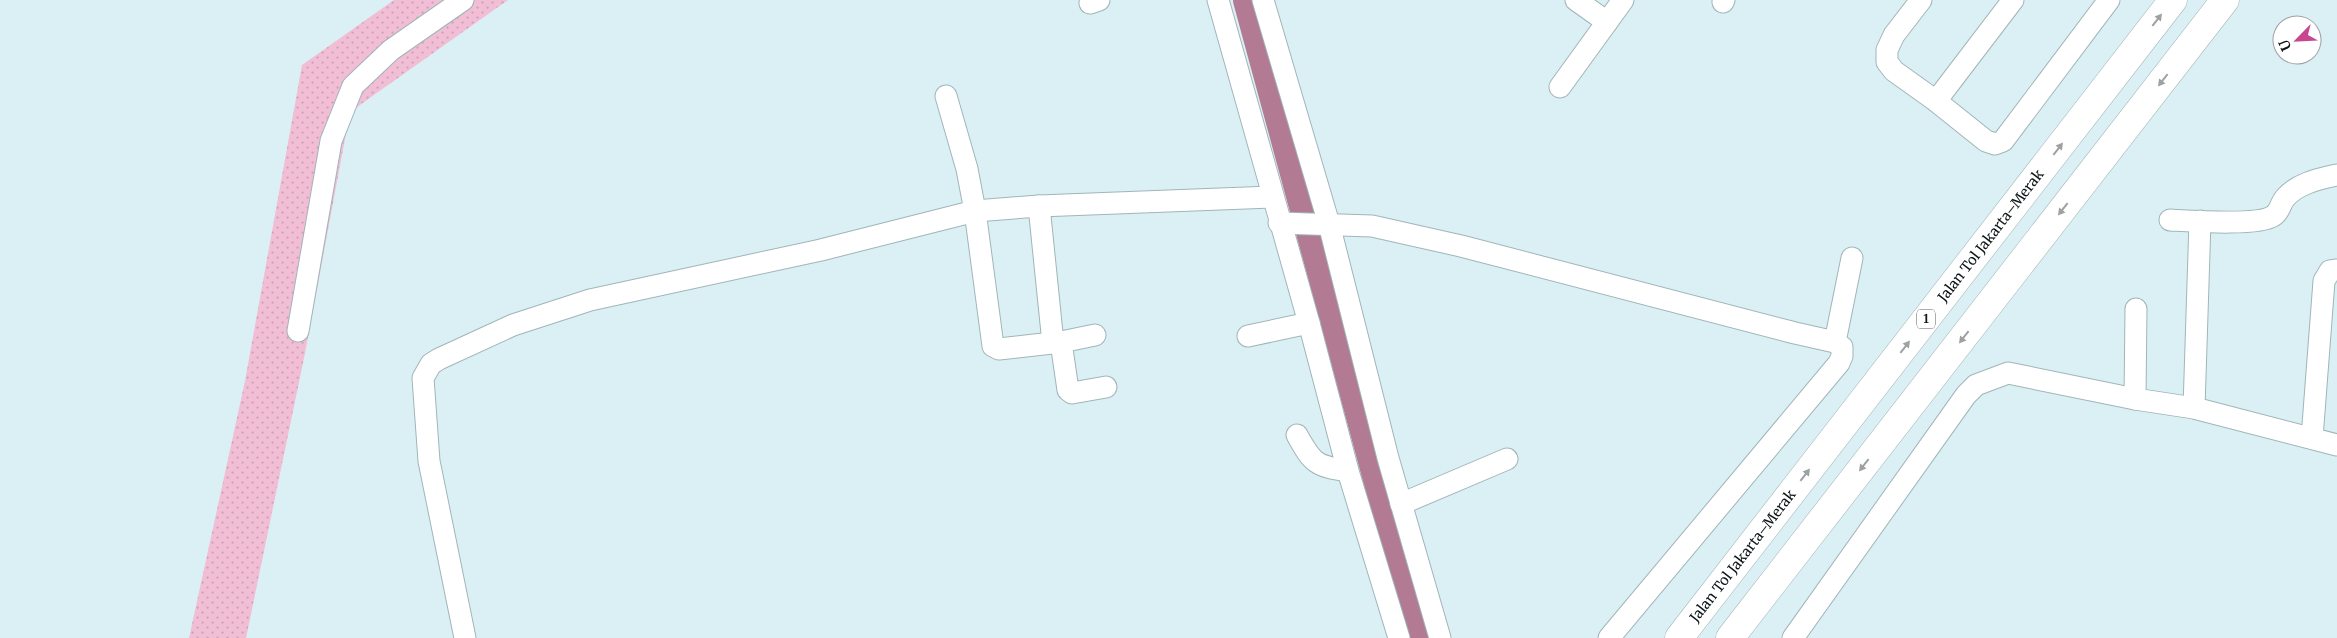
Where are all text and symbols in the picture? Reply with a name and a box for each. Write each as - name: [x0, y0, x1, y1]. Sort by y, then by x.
- one-way arrow: [2152, 14, 2163, 27]
- north arrow: [2272, 15, 2322, 65]
- text: U: [2275, 36, 2295, 54]
- one-way arrow: [2157, 73, 2168, 86]
- one-way arrow: [2052, 143, 2063, 156]
- street label: Jalan Tol Jakarta–Merak: [1933, 166, 2048, 306]
- one-way arrow: [2058, 202, 2068, 215]
- road number: 1: [1917, 310, 1935, 328]
- one-way arrow: [1958, 330, 1969, 343]
- one-way arrow: [1899, 340, 1910, 353]
- one-way arrow: [1859, 459, 1869, 472]
- one-way arrow: [1800, 469, 1811, 482]
- street label: Jalan Tol Jakarta–Merak: [1685, 486, 1800, 626]

